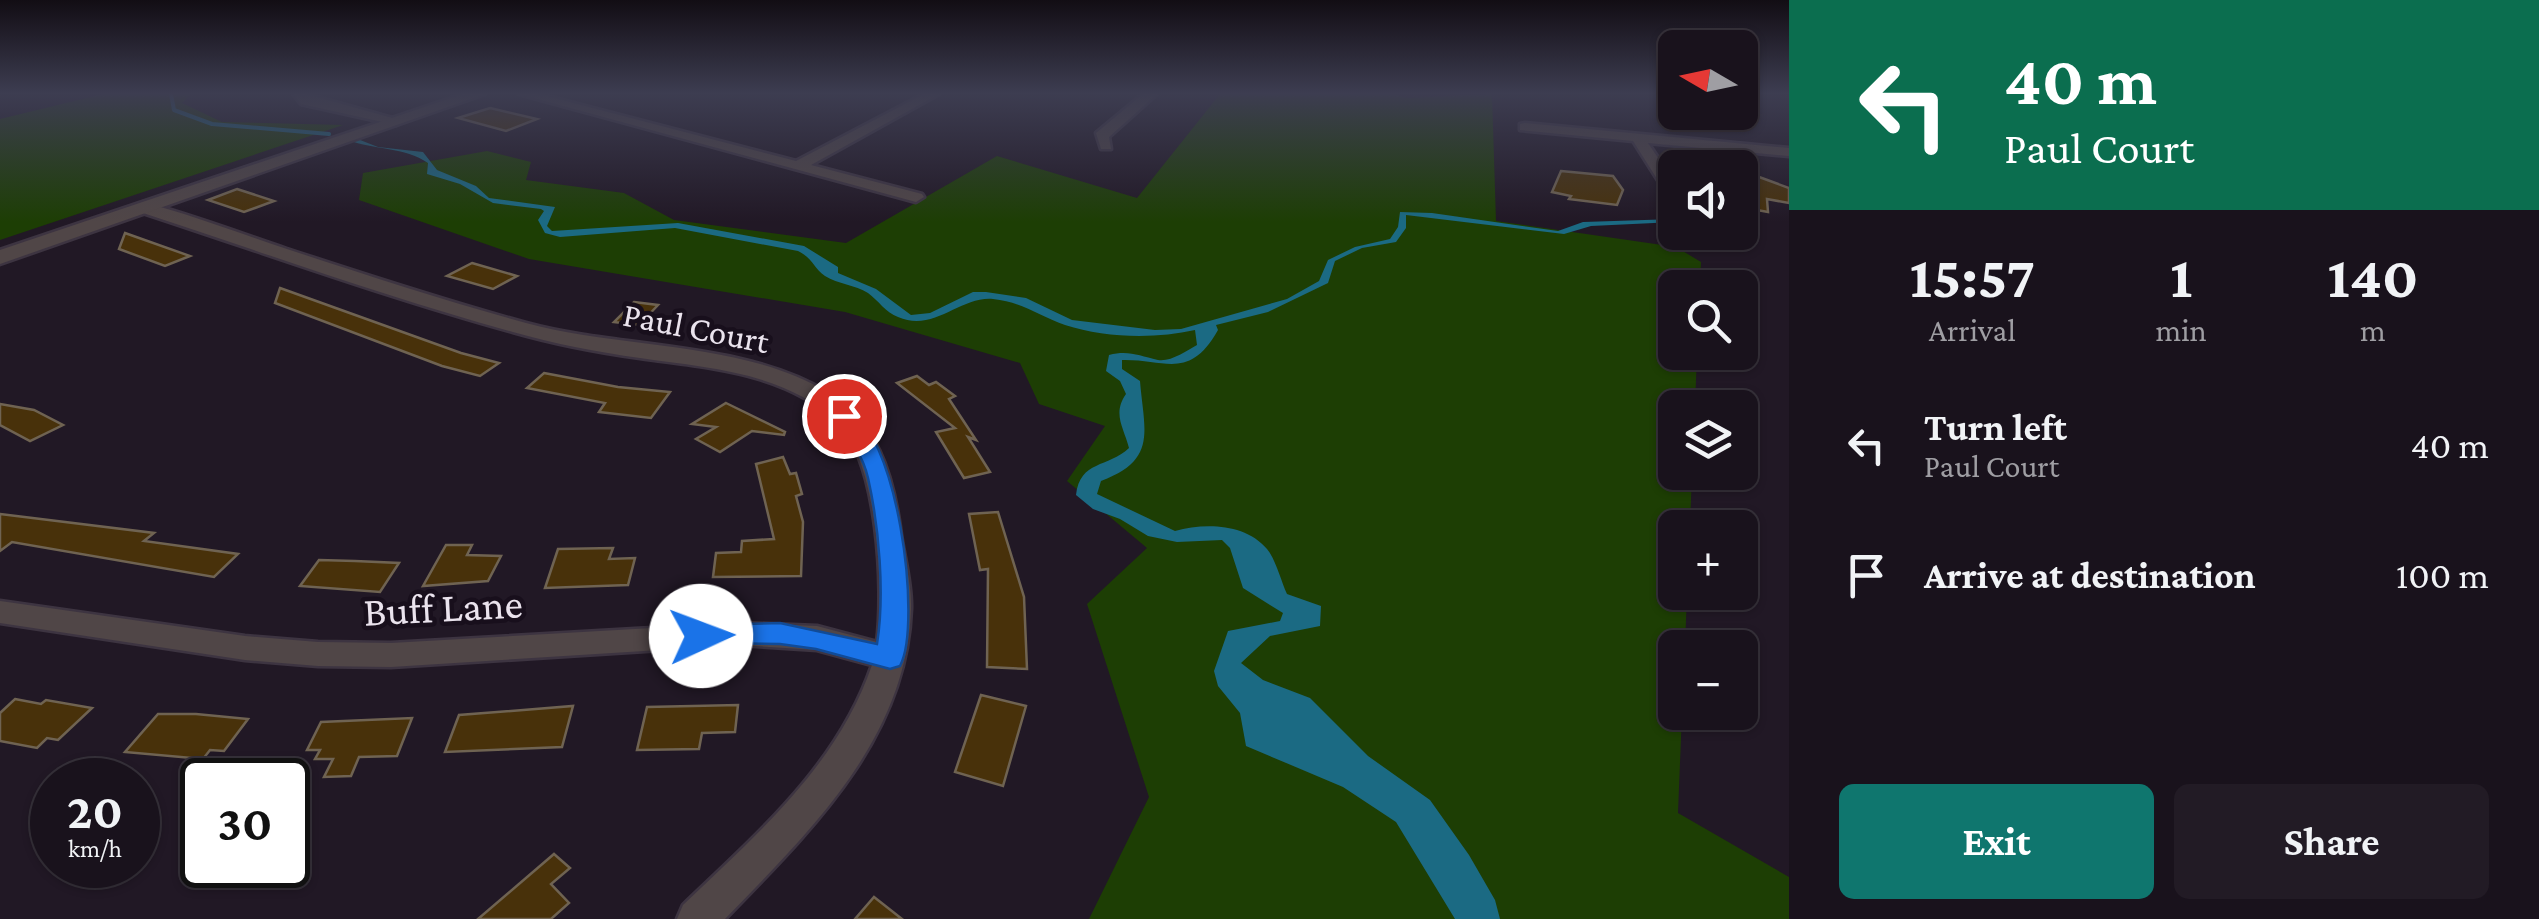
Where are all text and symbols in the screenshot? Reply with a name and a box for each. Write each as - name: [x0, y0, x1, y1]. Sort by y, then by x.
- north arrow: [1658, 30, 1758, 130]
- map controls: [1658, 30, 1758, 730]
- icon: left: [1839, 40, 1969, 170]
- text: 40 m: [2004, 41, 2157, 119]
- text: Paul Court: [2004, 123, 2194, 173]
- button: sound: [1658, 150, 1758, 250]
- text: 15:57: [1909, 243, 2035, 310]
- text: 1: [2170, 243, 2192, 310]
- text: 140: [2327, 243, 2418, 310]
- button: search: [1658, 270, 1758, 370]
- street label: Paul Court: [620, 295, 773, 361]
- text: Arrival: [1929, 312, 2016, 348]
- text: min: [2156, 312, 2207, 348]
- text: m: [2360, 312, 2386, 348]
- pin: [802, 374, 887, 459]
- icon: arrive: [817, 389, 872, 444]
- button: layers: [1658, 390, 1758, 490]
- text: Turn left: [1924, 406, 2067, 448]
- icon: left: [1839, 418, 1894, 473]
- text: 40 m: [2410, 424, 2489, 466]
- text: Paul Court: [1924, 448, 2059, 484]
- button: +: [1658, 510, 1758, 610]
- icon: arrive: [1839, 548, 1894, 603]
- text: Arrive at destination: [1924, 554, 2256, 596]
- text: 100 m: [2396, 554, 2489, 596]
- street label: Buff Lane: [362, 579, 524, 635]
- position arrow: [649, 584, 753, 688]
- button: −: [1658, 630, 1758, 730]
- speed limit sign: 30: [180, 758, 310, 888]
- text: 20: [67, 783, 123, 839]
- button: Exit: [1839, 784, 2154, 899]
- button: Share: [2174, 784, 2489, 899]
- text: km/h: [68, 835, 122, 862]

